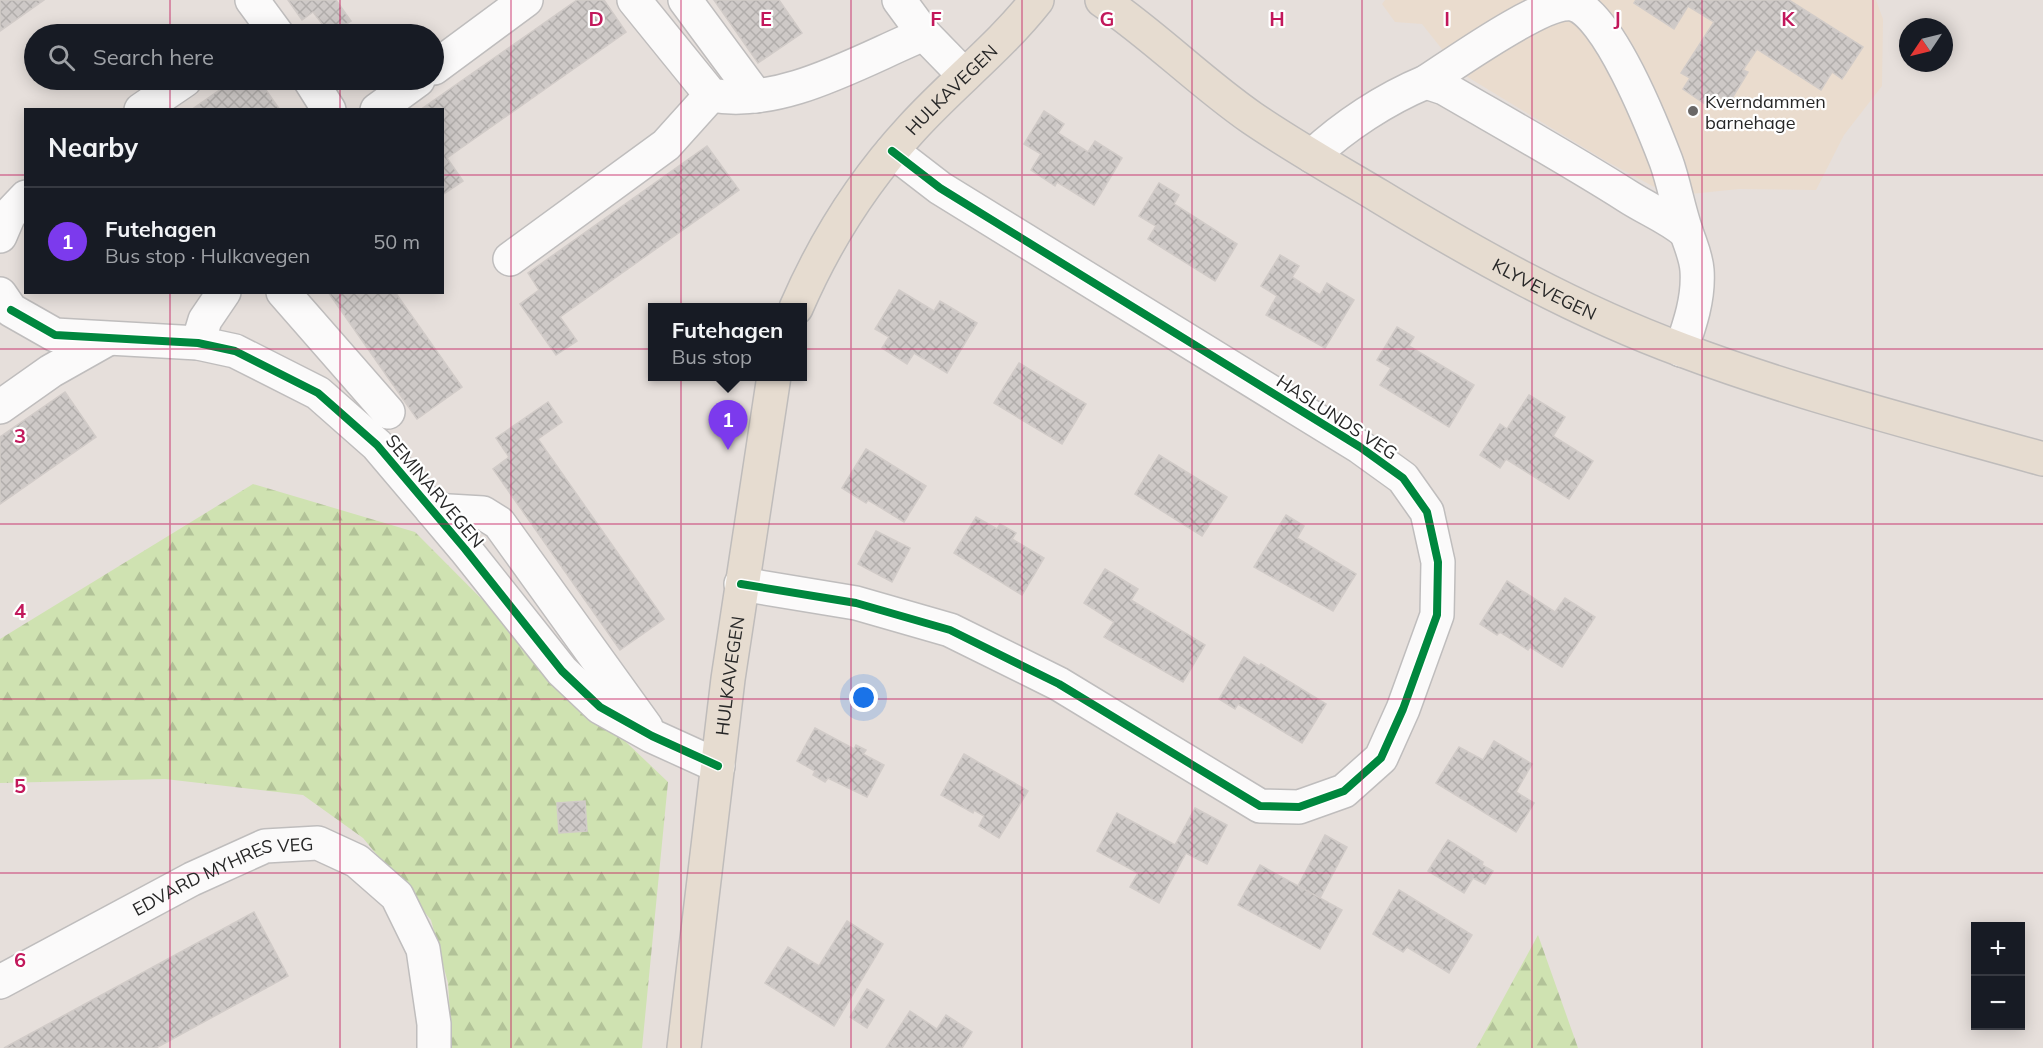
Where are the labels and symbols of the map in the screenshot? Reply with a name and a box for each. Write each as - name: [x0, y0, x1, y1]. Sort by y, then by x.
- text: D: [588, 6, 604, 31]
- text: E: [760, 6, 772, 31]
- text: F: [930, 6, 942, 31]
- text: G: [1100, 6, 1114, 31]
- text: H: [1269, 6, 1285, 31]
- text: I: [1444, 6, 1450, 31]
- text: J: [1613, 6, 1621, 31]
- text: K: [1781, 6, 1795, 31]
- north arrow: [1899, 18, 1953, 72]
- street label: HULKAVEGEN: [900, 39, 1002, 140]
- place label: Kverndammen barnehage: [1705, 90, 1826, 134]
- marker: Kverndammen barnehage: [1686, 104, 1700, 118]
- street label: KLYVEVEGEN: [1489, 253, 1600, 325]
- street label: HASLUNDS VEG: [1272, 369, 1402, 465]
- pin: 1: [708, 400, 748, 450]
- text: 3: [14, 423, 26, 448]
- street label: SEMINARVEGEN: [381, 430, 489, 552]
- text: 4: [14, 598, 26, 623]
- street label: HULKAVEGEN: [710, 614, 749, 737]
- your location: [849, 683, 878, 712]
- text: 5: [14, 773, 26, 798]
- street label: EDVARD MYHRES VEG: [128, 832, 314, 920]
- text: 6: [14, 947, 26, 972]

